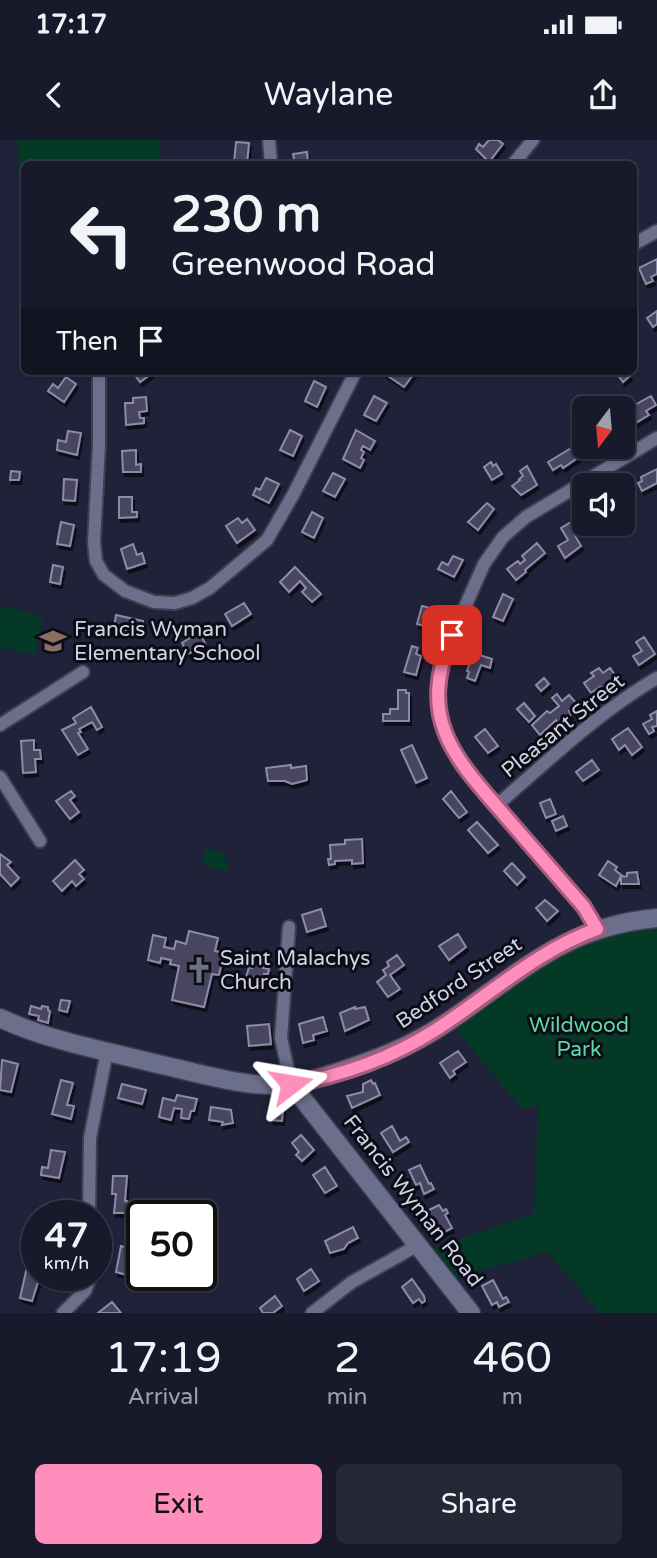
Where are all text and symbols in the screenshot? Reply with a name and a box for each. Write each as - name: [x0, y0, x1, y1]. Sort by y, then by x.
- text: 17:17: [35, 9, 107, 40]
- icon: back: [35, 76, 73, 114]
- text: Waylane: [264, 76, 393, 114]
- icon: share: [584, 76, 622, 114]
- text: 230 m: [171, 186, 321, 245]
- icon: left: [56, 189, 147, 280]
- text: Greenwood Road: [171, 246, 435, 284]
- icon: arrive: [132, 322, 170, 360]
- text: Then: [56, 326, 118, 357]
- north arrow: [572, 396, 635, 458]
- map controls: [572, 396, 635, 536]
- button: sound: [572, 473, 635, 536]
- pin: [422, 605, 482, 665]
- icon: arrive: [433, 616, 471, 654]
- place label: Francis Wyman Elementary School: [74, 617, 261, 666]
- school or university icon: Francis Wyman Elementary School: [38, 626, 68, 656]
- street label: Pleasant Street: [497, 669, 629, 783]
- street label: Bedford Street: [391, 932, 527, 1034]
- place label: Saint Malachys Church: [220, 946, 370, 995]
- church icon: Saint Malachys Church: [184, 955, 214, 985]
- park label: Wildwood Park: [529, 1013, 629, 1062]
- position arrow: [254, 1047, 328, 1121]
- street label: Francis Wyman Road: [338, 1110, 488, 1292]
- speed limit sign: 50: [126, 1200, 217, 1291]
- text: 47: [45, 1215, 88, 1257]
- text: km/h: [44, 1252, 89, 1274]
- text: 17:19: [105, 1333, 222, 1384]
- text: 2: [334, 1333, 360, 1384]
- text: 460: [473, 1333, 552, 1384]
- text: Arrival: [128, 1383, 199, 1411]
- text: min: [327, 1383, 368, 1411]
- text: m: [502, 1383, 523, 1411]
- button: Exit: [35, 1464, 322, 1544]
- button: Share: [336, 1464, 622, 1544]

